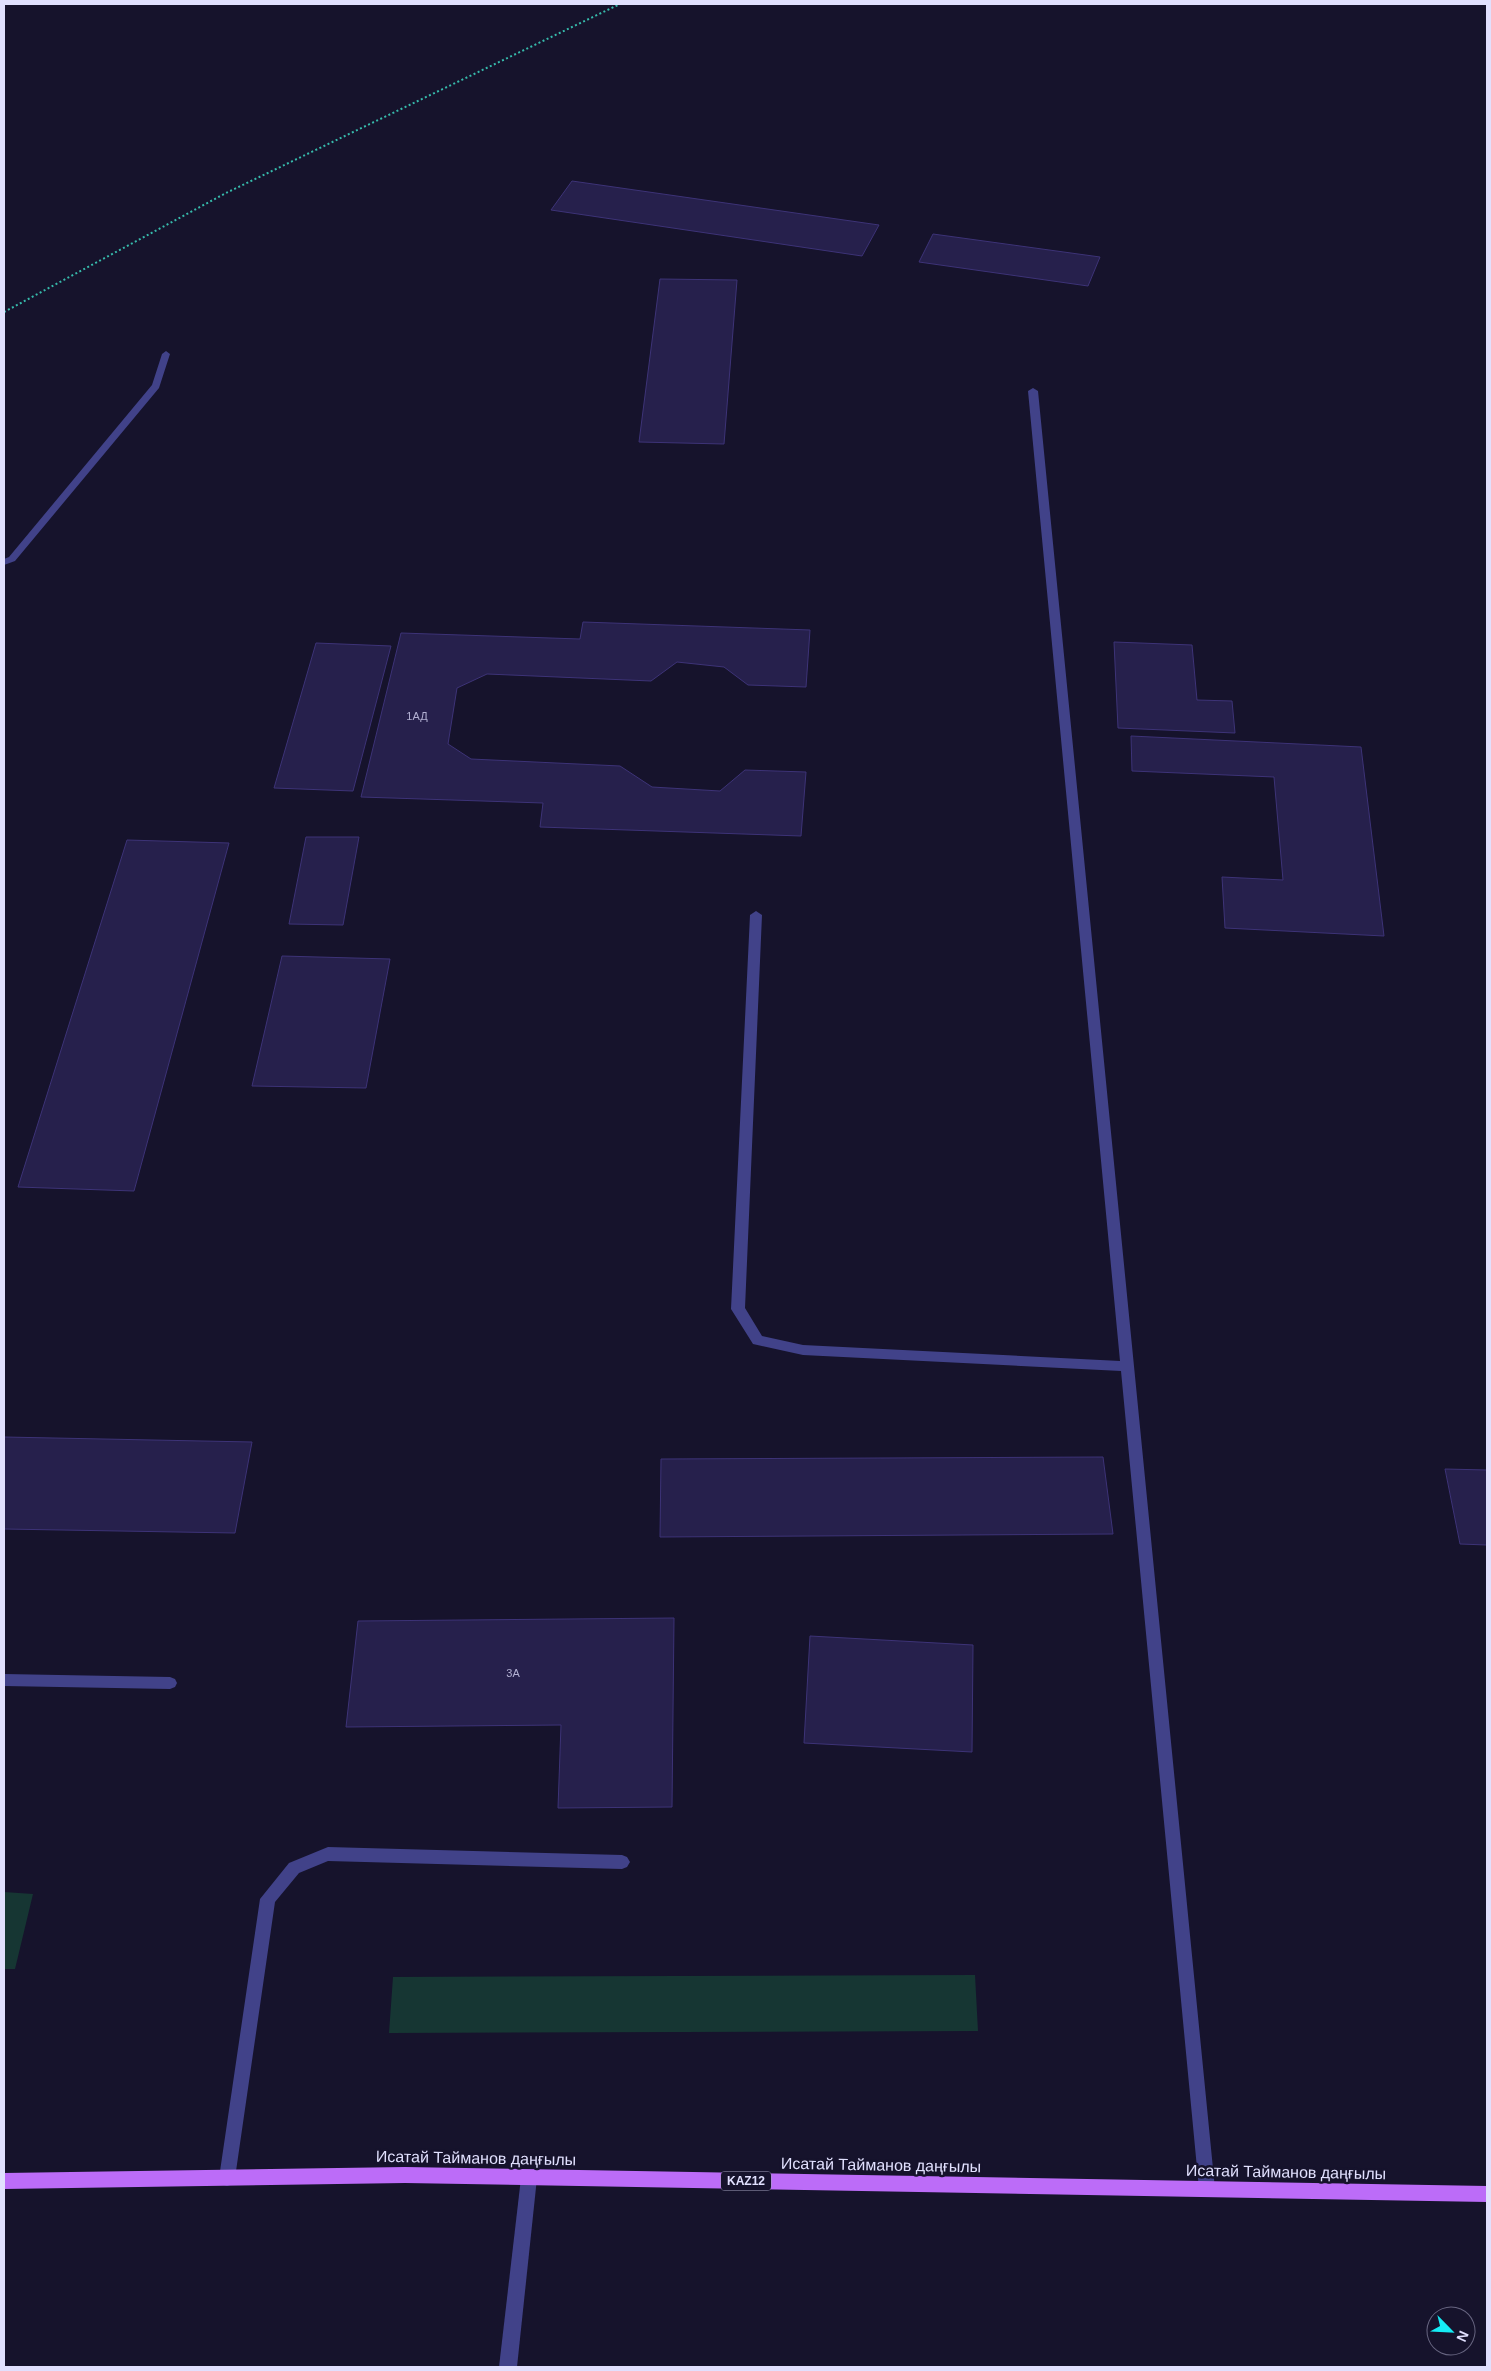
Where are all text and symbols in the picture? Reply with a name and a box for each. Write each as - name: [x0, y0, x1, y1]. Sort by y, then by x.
- house number: 1АД: [406, 710, 428, 722]
- house number: 3А: [506, 1667, 520, 1679]
- street label: Исатай Тайманов даңғылы: [376, 2148, 576, 2168]
- street label: Исатай Тайманов даңғылы: [781, 2155, 981, 2175]
- street label: Исатай Тайманов даңғылы: [1186, 2162, 1386, 2182]
- road number: KAZ12: [721, 2172, 771, 2190]
- north arrow: [1426, 2306, 1476, 2356]
- text: N: [1454, 2328, 1472, 2344]

